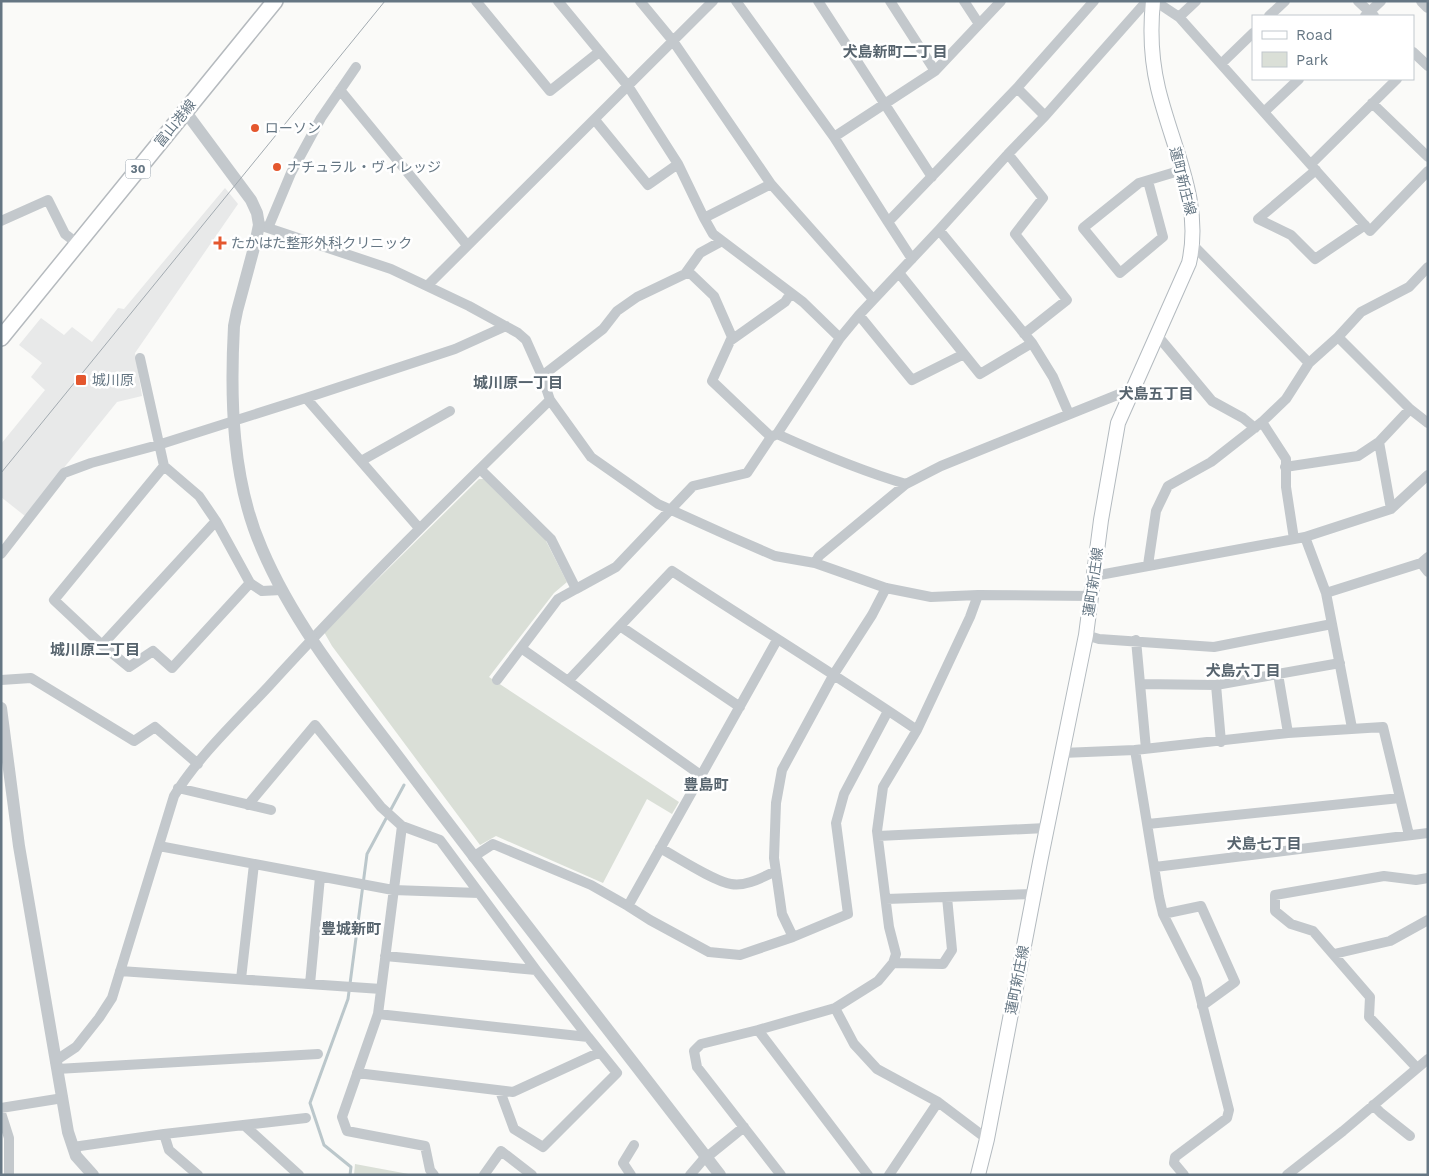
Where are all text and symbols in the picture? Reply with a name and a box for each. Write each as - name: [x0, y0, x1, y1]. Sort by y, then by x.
- legend: [1252, 15, 1414, 80]
- text: Road: [1296, 26, 1333, 44]
- district label: 犬島新町二丁目: [842, 43, 948, 61]
- text: Park: [1296, 51, 1329, 69]
- street label: 富山港線: [151, 96, 199, 150]
- place label: ローソン: [265, 120, 321, 136]
- marker: ローソン: [249, 122, 261, 134]
- street label: 蓮町新庄線: [1167, 145, 1199, 217]
- place label: ナチュラル・ヴィレッジ: [287, 159, 441, 175]
- road number: 30: [126, 160, 150, 178]
- marker: ナチュラル・ヴィレッジ: [271, 161, 283, 173]
- place label: たかはた整形外科クリニック: [231, 235, 412, 251]
- marker: たかはた整形外科クリニック: [213, 236, 227, 250]
- place label: 城川原: [92, 372, 134, 388]
- marker: 城川原: [74, 373, 88, 387]
- district label: 城川原一丁目: [473, 374, 563, 392]
- district label: 犬島五丁目: [1118, 385, 1194, 403]
- street label: 蓮町新庄線: [1080, 546, 1106, 618]
- district label: 城川原二丁目: [50, 641, 140, 659]
- district label: 犬島六丁目: [1205, 662, 1281, 680]
- district label: 豊島町: [683, 776, 729, 794]
- district label: 犬島七丁目: [1226, 835, 1302, 853]
- district label: 豊城新町: [321, 920, 381, 938]
- street label: 蓮町新庄線: [1002, 944, 1032, 1016]

